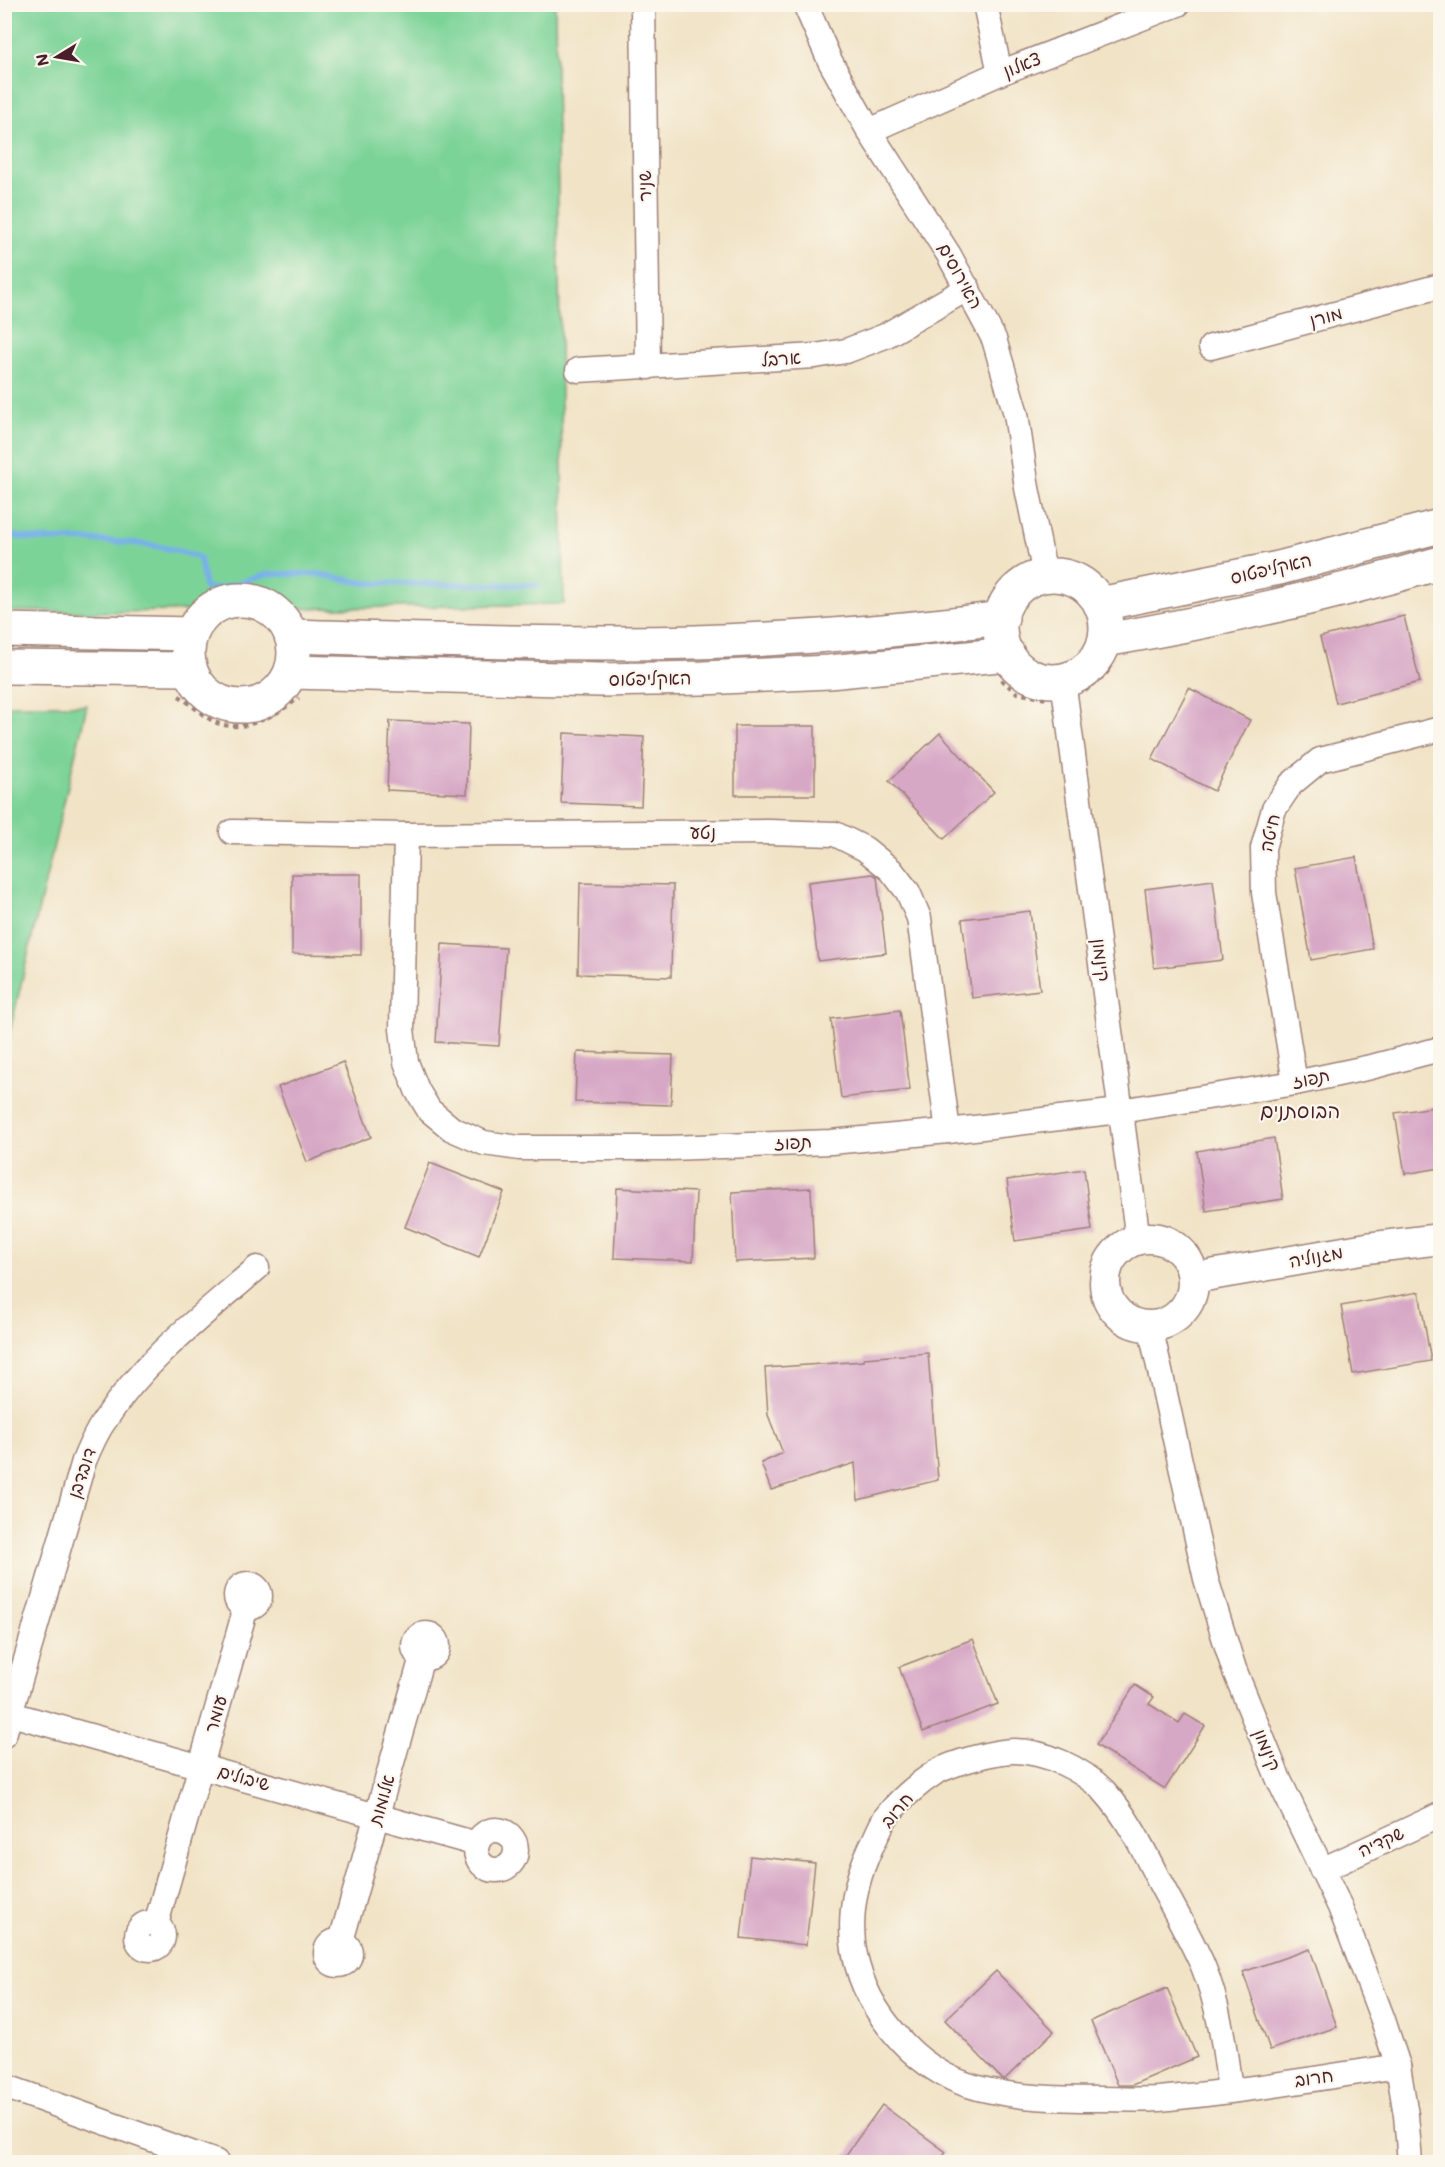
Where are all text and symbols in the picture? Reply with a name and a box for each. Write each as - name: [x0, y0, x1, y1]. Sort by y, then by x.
- north arrow: [27, 27, 87, 87]
- street label: צאלון: [999, 46, 1044, 82]
- text: N: [30, 52, 53, 68]
- street label: שניר: [632, 170, 656, 202]
- street label: האירוסים: [933, 238, 989, 313]
- street label: מורן: [1307, 300, 1345, 332]
- street label: ארבל: [760, 345, 802, 371]
- street label: האקליפטוס: [1228, 547, 1314, 589]
- street label: האקליפטוס: [608, 665, 692, 691]
- street label: חיטה: [1253, 811, 1285, 854]
- street label: נטע: [690, 820, 716, 844]
- street label: קינמון: [1087, 937, 1117, 983]
- street label: תפוז: [1290, 1063, 1332, 1093]
- district label: הבוסתנים: [1260, 1097, 1340, 1123]
- street label: תפוז: [774, 1129, 812, 1155]
- street label: מגנוליה: [1287, 1239, 1345, 1273]
- street label: דובדבן: [61, 1444, 101, 1501]
- street label: עומר: [198, 1692, 232, 1735]
- street label: קינמון: [1249, 1725, 1287, 1774]
- street label: שיבולים: [215, 1758, 273, 1796]
- street label: אלומות: [362, 1771, 400, 1829]
- street label: חרוב: [875, 1787, 918, 1832]
- street label: שקדיה: [1354, 1820, 1407, 1862]
- street label: חרוב: [1293, 2062, 1335, 2092]

